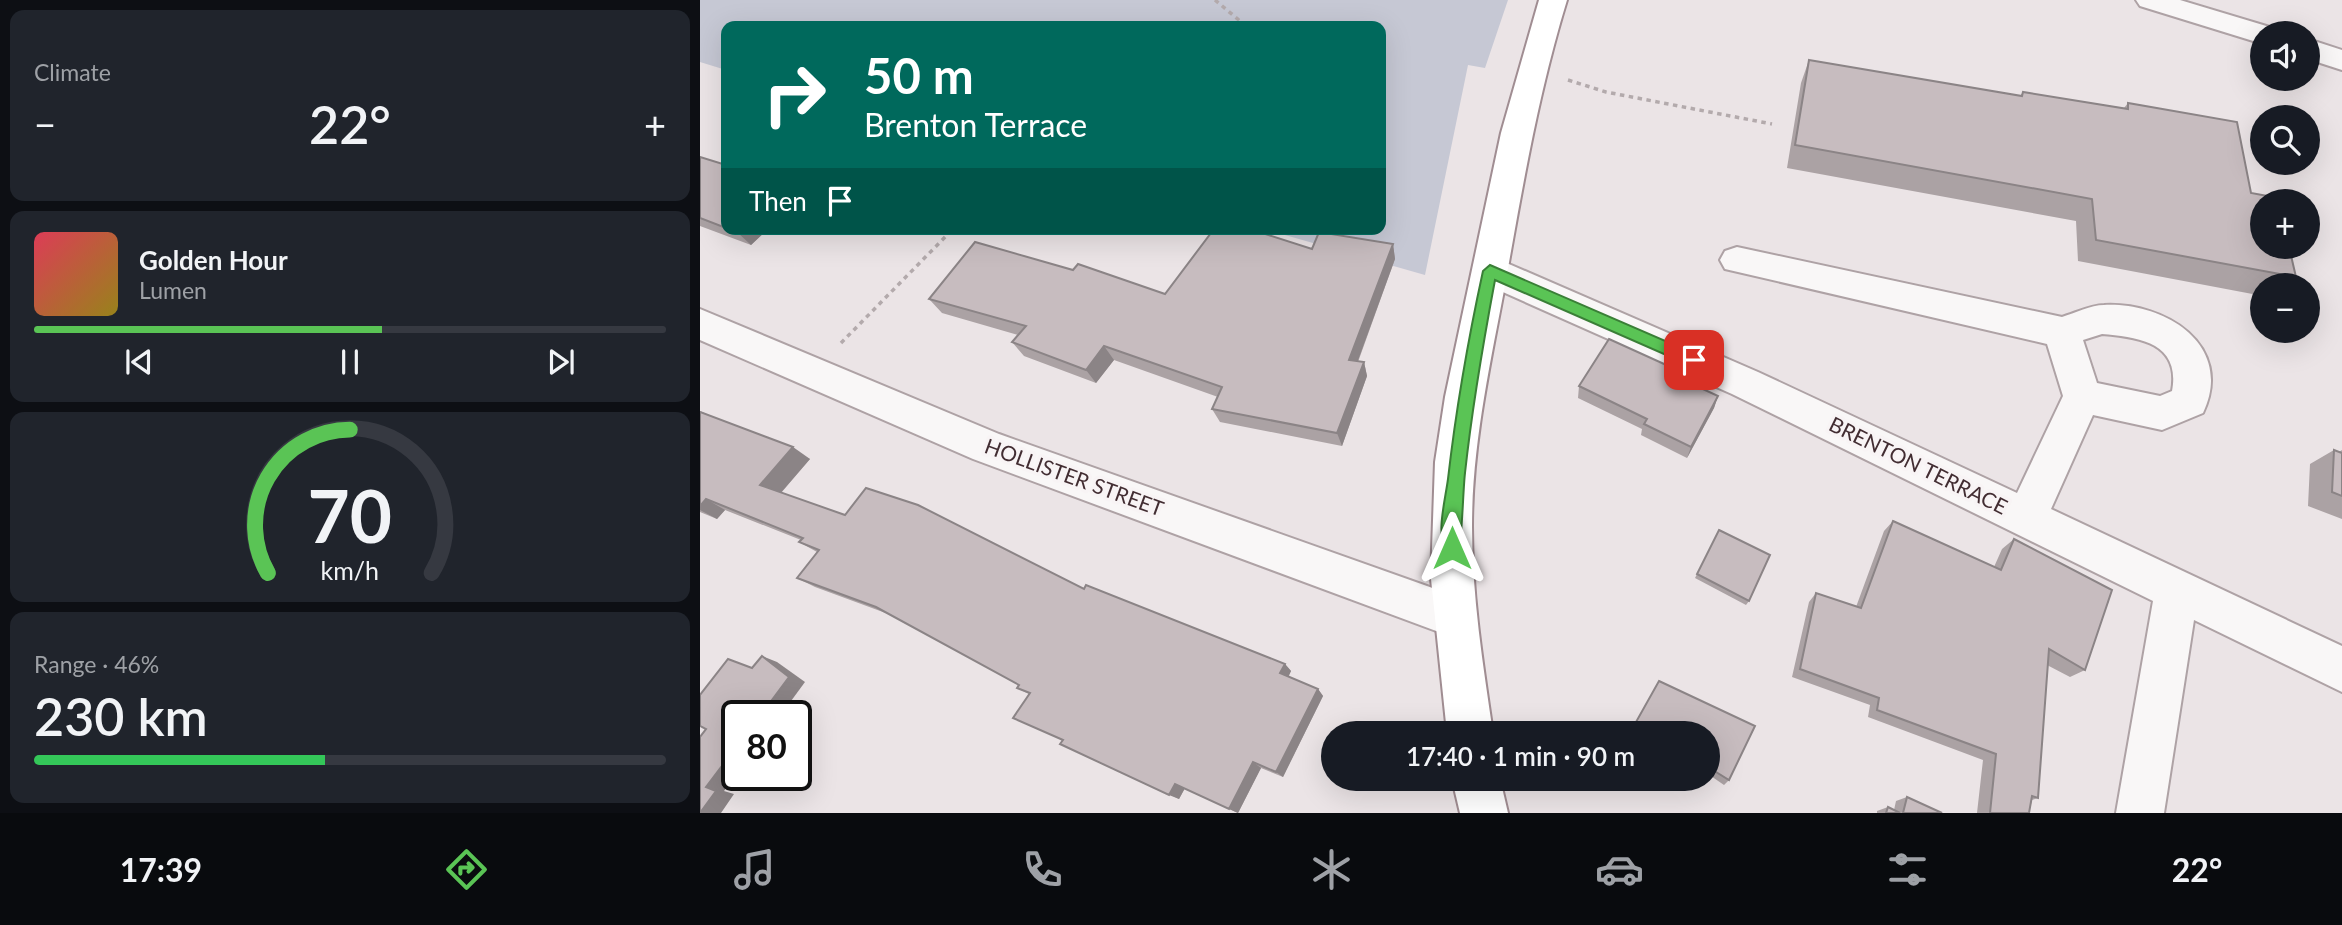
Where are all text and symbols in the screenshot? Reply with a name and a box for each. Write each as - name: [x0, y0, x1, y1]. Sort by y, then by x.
- map controls: [2250, 21, 2320, 343]
- button: sound: [2250, 21, 2320, 91]
- text: 50 m: [864, 46, 974, 104]
- icon: right: [749, 49, 840, 140]
- text: Climate: [34, 58, 111, 86]
- text: 22°: [309, 93, 391, 155]
- text: −: [34, 101, 56, 147]
- text: +: [644, 101, 666, 147]
- text: Brenton Terrace: [864, 105, 1087, 144]
- button: search: [2250, 105, 2320, 175]
- icon: arrive: [821, 182, 859, 220]
- text: Then: [749, 185, 807, 217]
- button: +: [2250, 189, 2320, 259]
- text: Golden Hour: [139, 244, 288, 276]
- button: −: [2250, 273, 2320, 343]
- text: Lumen: [139, 276, 207, 304]
- pin: [1664, 330, 1724, 390]
- icon: arrive: [1675, 341, 1713, 379]
- icon: previous: [120, 343, 158, 381]
- icon: pause: [331, 343, 369, 381]
- icon: next: [542, 343, 580, 381]
- street label: BRENTON TERRACE: [1826, 411, 2012, 519]
- street label: HOLLISTER STREET: [982, 433, 1168, 521]
- text: 70: [308, 471, 392, 559]
- position arrow: [1415, 511, 1489, 585]
- text: km/h: [321, 555, 379, 585]
- text: Range · 46%: [34, 650, 159, 678]
- text: 230 km: [34, 685, 208, 747]
- speed limit sign: 80: [721, 700, 812, 791]
- text: 17:40 · 1 min · 90 m: [1406, 740, 1635, 772]
- icon: directions: [442, 845, 491, 894]
- icon: music: [730, 845, 779, 894]
- icon: phone: [1018, 845, 1067, 894]
- icon: climate: [1307, 845, 1356, 894]
- icon: car: [1595, 845, 1644, 894]
- icon: filters: [1883, 845, 1932, 894]
- text: 17:39: [120, 850, 202, 889]
- text: 22°: [2172, 850, 2222, 889]

